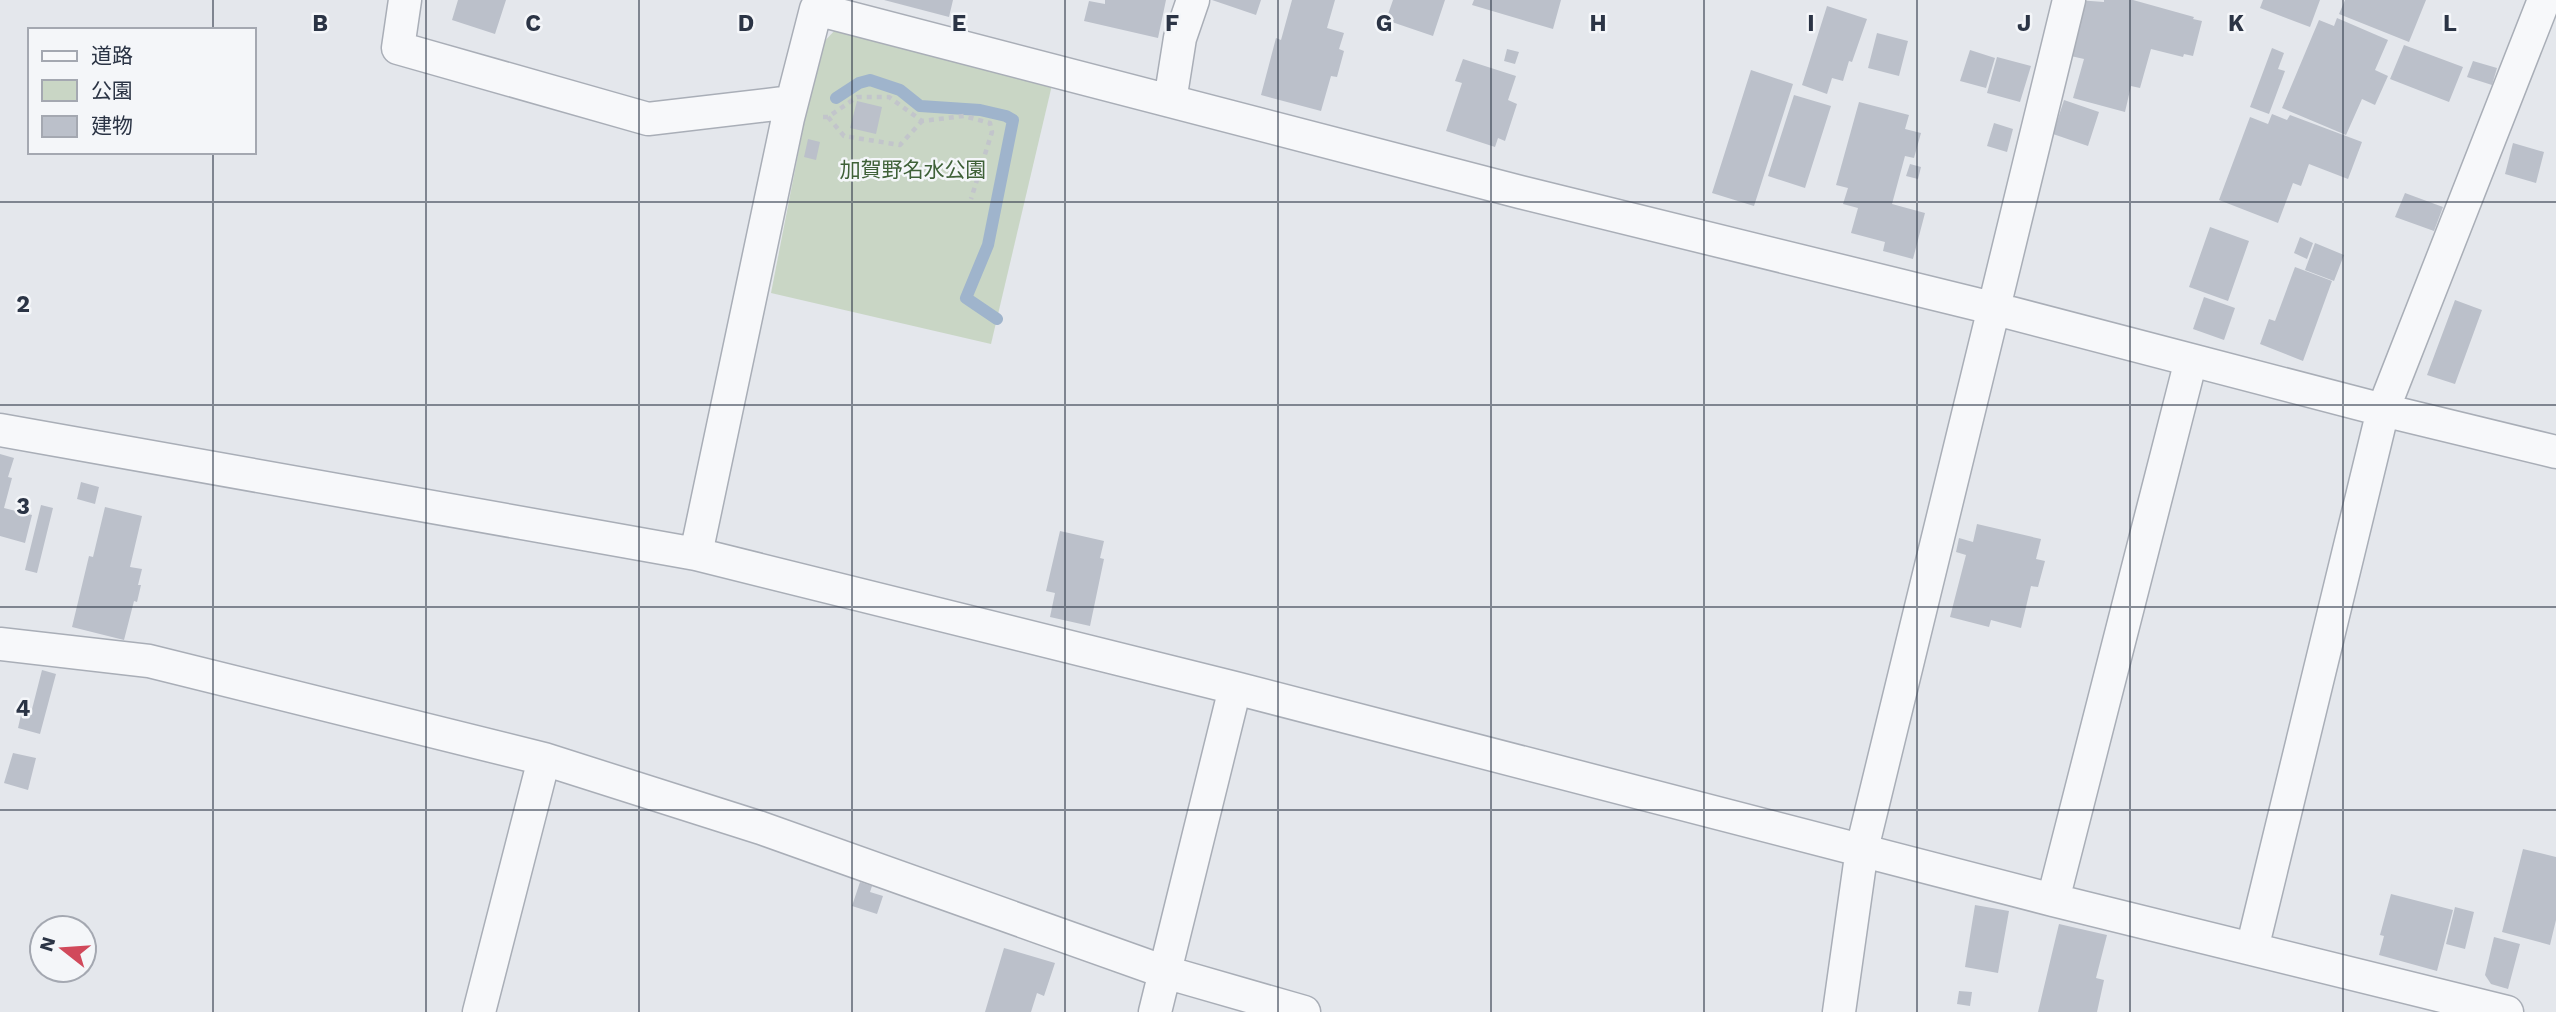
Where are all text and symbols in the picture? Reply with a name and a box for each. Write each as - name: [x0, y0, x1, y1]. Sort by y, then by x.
- text: B: [312, 10, 328, 37]
- text: C: [525, 10, 541, 37]
- text: D: [738, 10, 754, 37]
- text: E: [952, 10, 966, 37]
- text: F: [1165, 10, 1179, 37]
- text: G: [1376, 10, 1392, 37]
- text: H: [1589, 10, 1607, 37]
- text: I: [1807, 10, 1815, 37]
- text: J: [2017, 10, 2031, 37]
- text: K: [2228, 10, 2244, 37]
- text: L: [2443, 10, 2457, 37]
- legend: [28, 28, 256, 154]
- text: 道路: [91, 43, 133, 68]
- text: 公園: [91, 78, 133, 103]
- text: 建物: [91, 113, 133, 138]
- park label: 加賀野名水公園: [840, 157, 987, 182]
- text: 2: [16, 291, 30, 318]
- text: 3: [16, 493, 30, 520]
- text: 4: [16, 695, 31, 722]
- north arrow: [28, 914, 98, 984]
- text: N: [34, 934, 60, 954]

